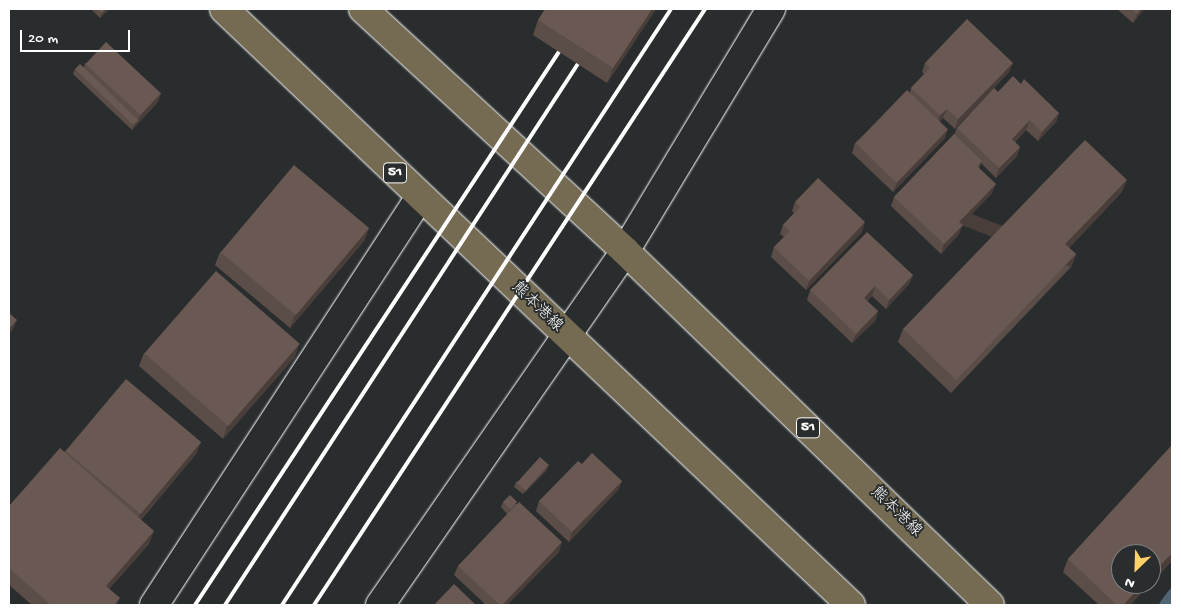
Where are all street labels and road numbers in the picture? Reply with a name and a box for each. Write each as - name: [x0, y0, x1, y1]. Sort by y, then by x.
- road number: 51: [382, 160, 408, 186]
- street label: 熊本港線: [506, 279, 566, 337]
- road number: 51: [796, 416, 820, 440]
- street label: 熊本港線: [865, 484, 925, 542]

